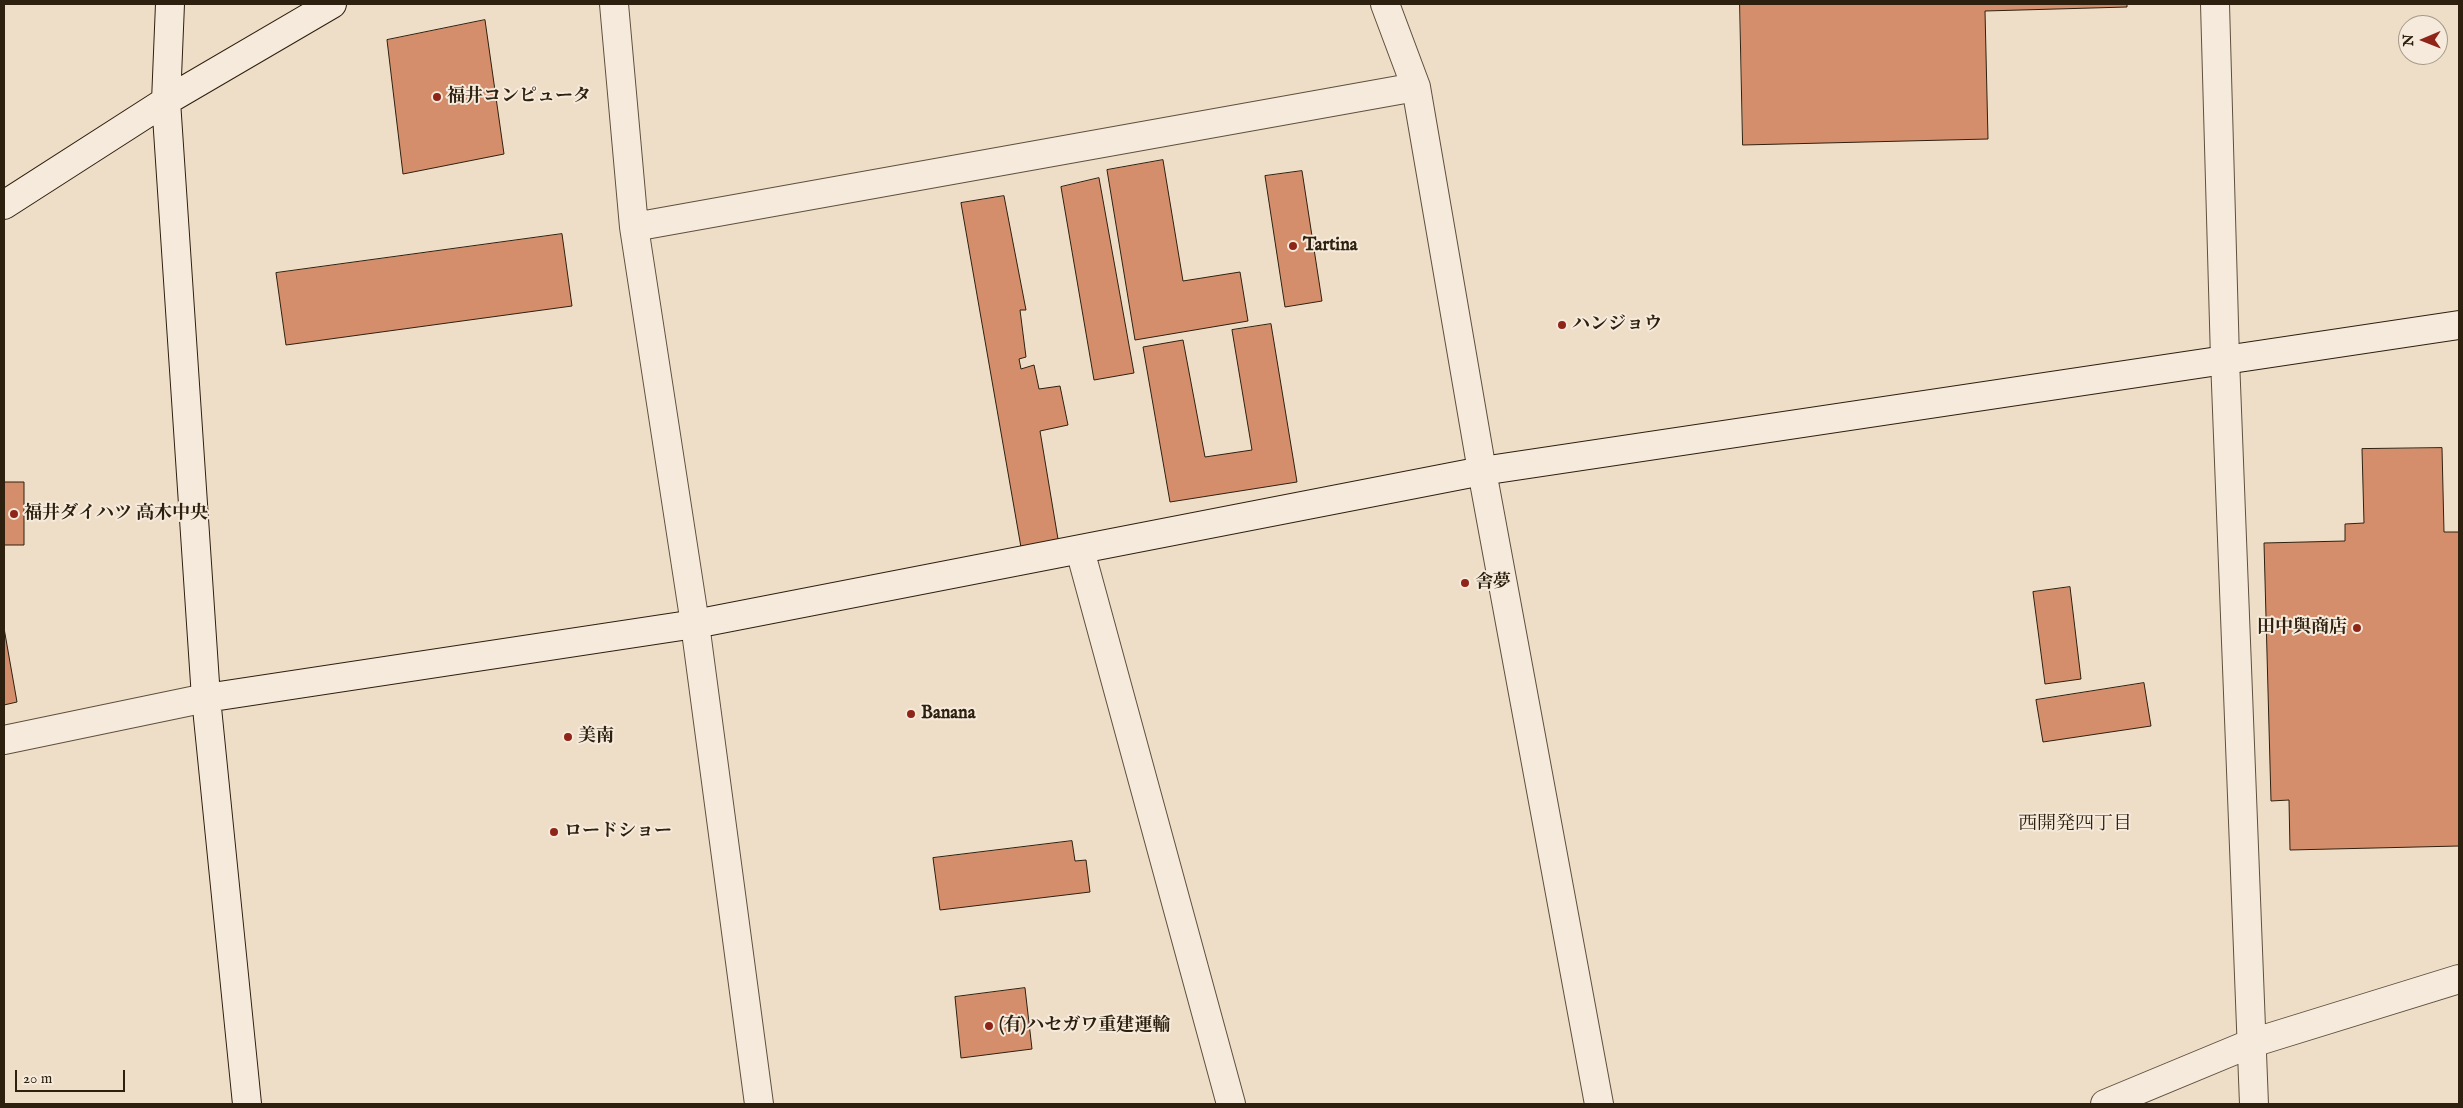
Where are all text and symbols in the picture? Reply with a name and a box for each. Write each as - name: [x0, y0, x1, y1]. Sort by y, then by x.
- north arrow: [2398, 15, 2448, 65]
- text: N: [2400, 34, 2418, 46]
- place label: 福井コンピュータ: [447, 86, 591, 108]
- marker: 福井コンピュータ: [431, 91, 443, 103]
- place label: Tartina: [1303, 235, 1358, 257]
- marker: Tartina: [1287, 240, 1299, 252]
- place label: ハンジョウ: [1572, 314, 1662, 336]
- marker: ハンジョウ: [1556, 319, 1568, 331]
- place label: 福井ダイハツ 高木中央: [24, 503, 208, 525]
- marker: 福井ダイハツ 高木中央: [8, 508, 20, 520]
- place label: 舎夢: [1475, 572, 1511, 594]
- marker: 舎夢: [1459, 577, 1471, 589]
- place label: 田中與商店: [2257, 617, 2347, 639]
- marker: 田中與商店: [2351, 622, 2363, 634]
- place label: Banana: [921, 703, 975, 725]
- marker: Banana: [905, 708, 917, 720]
- place label: 美南: [578, 726, 614, 748]
- marker: 美南: [562, 731, 574, 743]
- district label: 西開発四丁目: [2018, 814, 2132, 836]
- place label: ロードショー: [564, 821, 672, 843]
- marker: ロードショー: [548, 826, 560, 838]
- place label: (有)ハセガワ重建運輸: [999, 1015, 1170, 1037]
- marker: (有)ハセガワ重建運輸: [983, 1020, 995, 1032]
- scale bar: [18, 1060, 128, 1092]
- text: 20 m: [23, 1069, 52, 1088]

